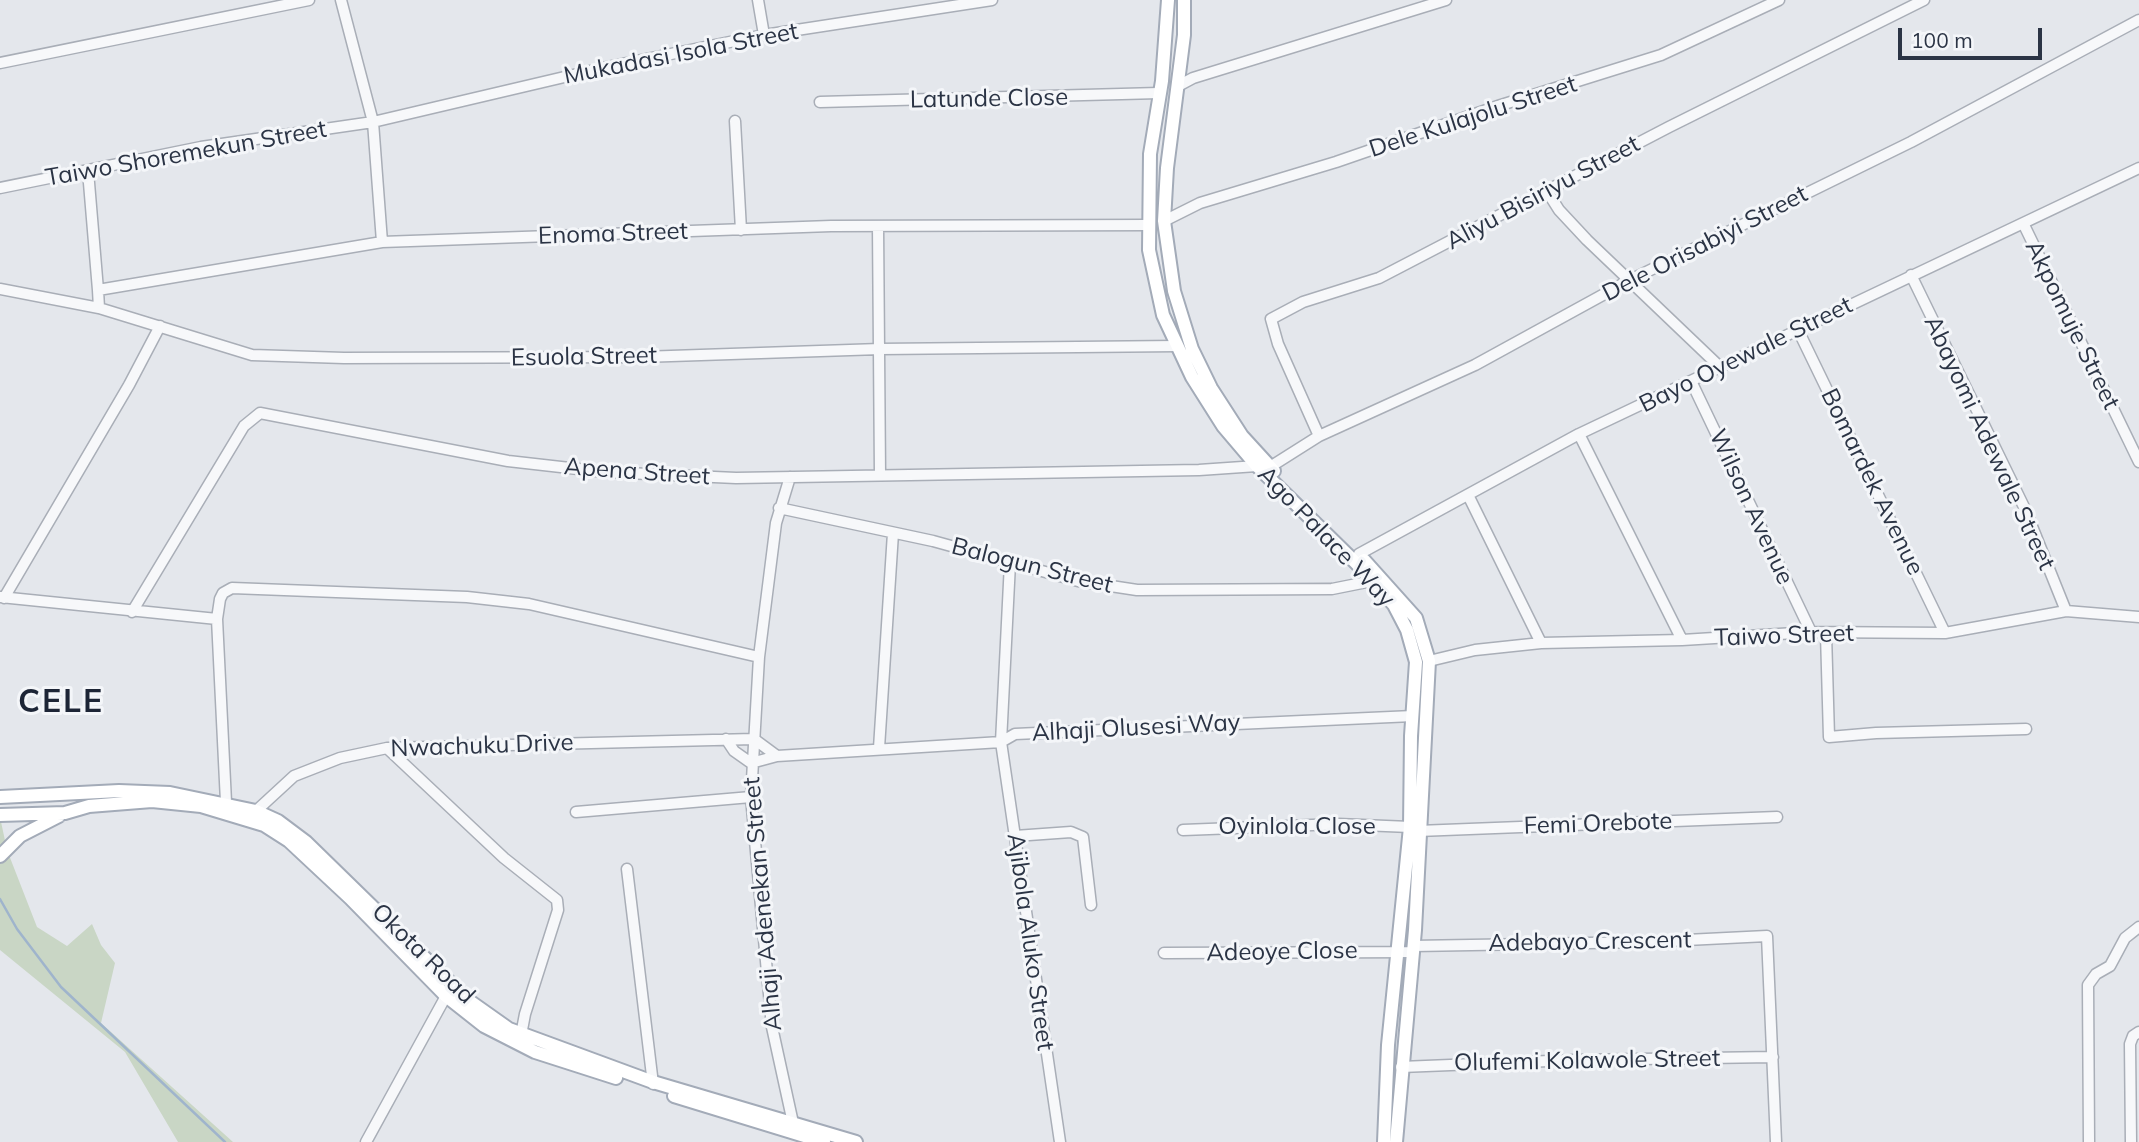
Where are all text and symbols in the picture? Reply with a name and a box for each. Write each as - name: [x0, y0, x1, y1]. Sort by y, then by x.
- scale bar: [1901, 14, 2044, 58]
- street label: Mukadasi Isola Street: [561, 17, 801, 91]
- text: 100 m: [1911, 27, 1973, 53]
- street label: Dele Kulajolu Street: [1366, 70, 1580, 164]
- street label: Latunde Close: [910, 83, 1068, 115]
- street label: Taiwo Shoremekun Street: [43, 115, 329, 193]
- street label: Aliyu Bisiriyu Street: [1441, 130, 1645, 256]
- street label: Dele Orisabiyi Street: [1598, 180, 1812, 308]
- street label: Enoma Street: [538, 217, 688, 251]
- street label: Akpomuje Street: [2019, 236, 2125, 414]
- street label: Bayo Oyewale Street: [1635, 291, 1857, 419]
- street label: Abayomi Adewale Street: [1917, 311, 2061, 575]
- street label: Esuola Street: [511, 341, 657, 373]
- street label: Bomardek Avenue: [1814, 384, 1930, 580]
- street label: Wilson Avenue: [1703, 425, 1799, 589]
- street label: Apena Street: [563, 453, 711, 491]
- street label: Ago Palace Way: [1251, 461, 1401, 613]
- street label: Balogun Street: [948, 532, 1116, 600]
- street label: Taiwo Street: [1714, 619, 1854, 653]
- district label: CELE: [19, 683, 103, 721]
- street label: Alhaji Olusesi Way: [1031, 708, 1241, 748]
- street label: Nwachuku Drive: [390, 728, 574, 764]
- street label: Alhaji Adenekan Street: [738, 776, 788, 1032]
- street label: Femi Orebote: [1523, 807, 1673, 841]
- street label: Oyinlola Close: [1218, 813, 1376, 841]
- street label: Ajibola Aluko Street: [1000, 831, 1060, 1053]
- street label: Okota Road: [365, 898, 481, 1010]
- street label: Adebayo Crescent: [1488, 926, 1692, 958]
- street label: Adeoye Close: [1206, 936, 1358, 968]
- street label: Olufemi Kolawole Street: [1454, 1044, 1720, 1078]

